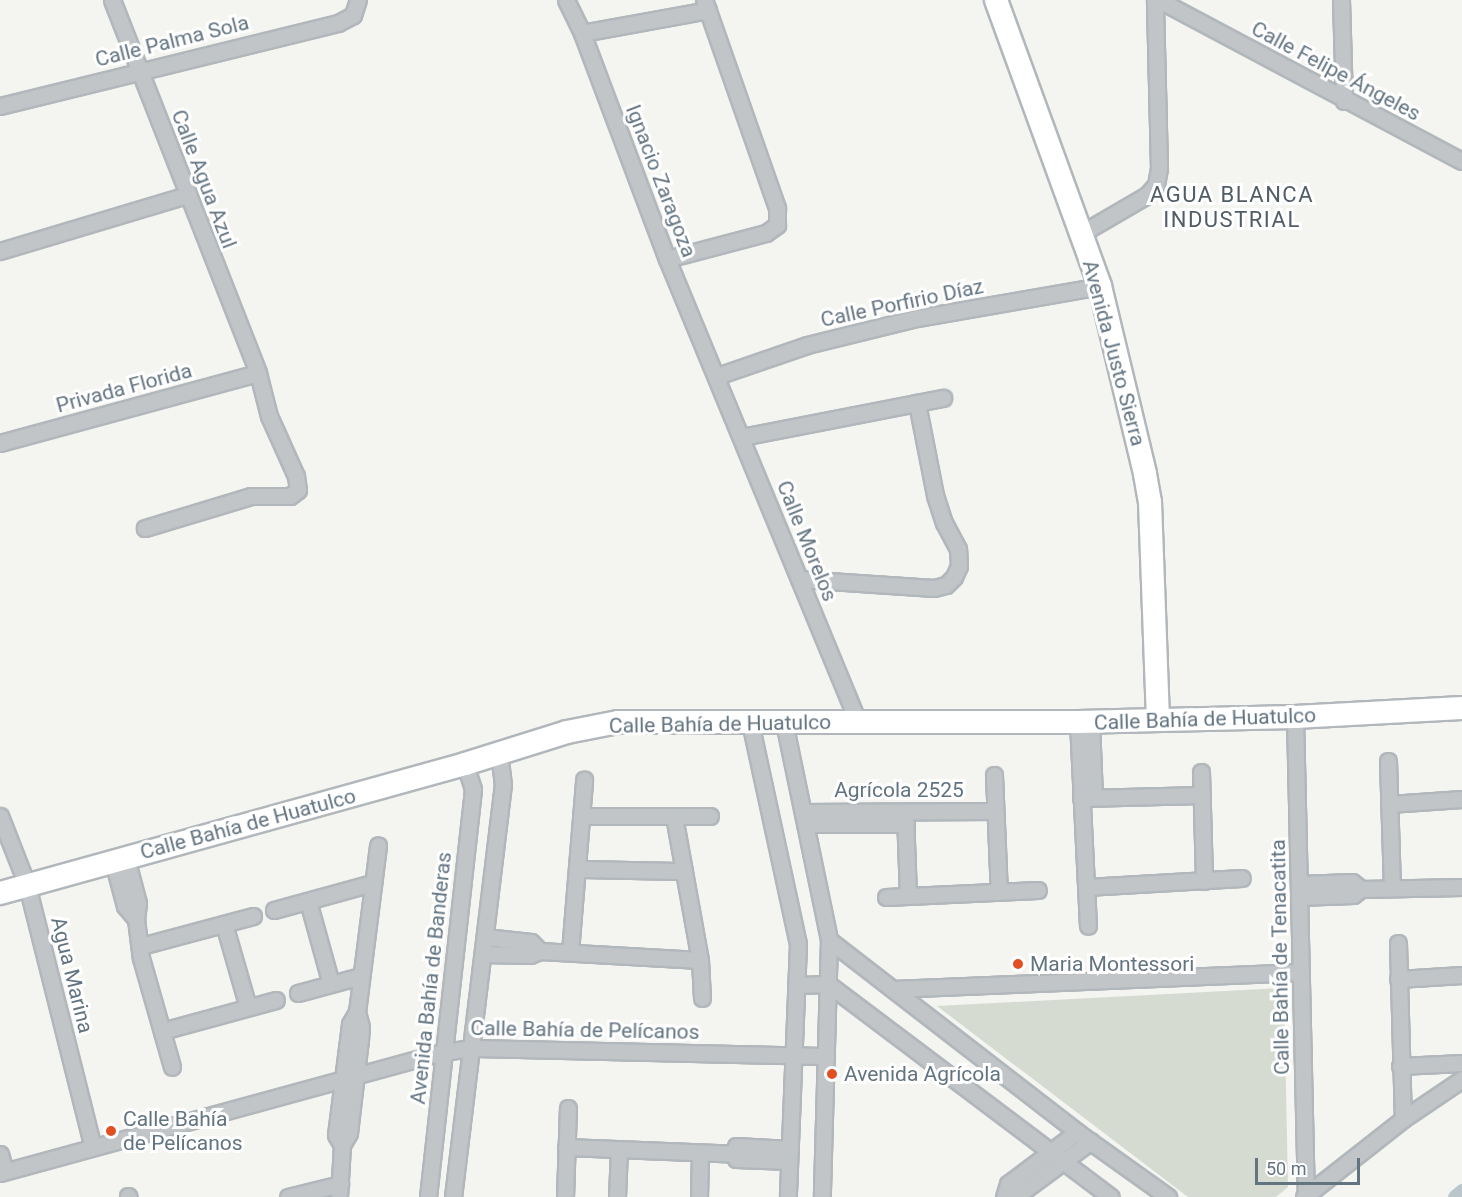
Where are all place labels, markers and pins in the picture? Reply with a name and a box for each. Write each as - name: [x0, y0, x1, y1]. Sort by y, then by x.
- place label: Maria Montessori: [1030, 951, 1194, 977]
- marker: Maria Montessori: [1011, 957, 1025, 971]
- place label: Avenida Agrícola: [844, 1061, 1001, 1087]
- marker: Avenida Agrícola: [825, 1067, 839, 1081]
- place label: Calle Bahía de Pelícanos: [123, 1106, 243, 1156]
- marker: Calle Bahía de Pelícanos: [104, 1124, 118, 1138]

